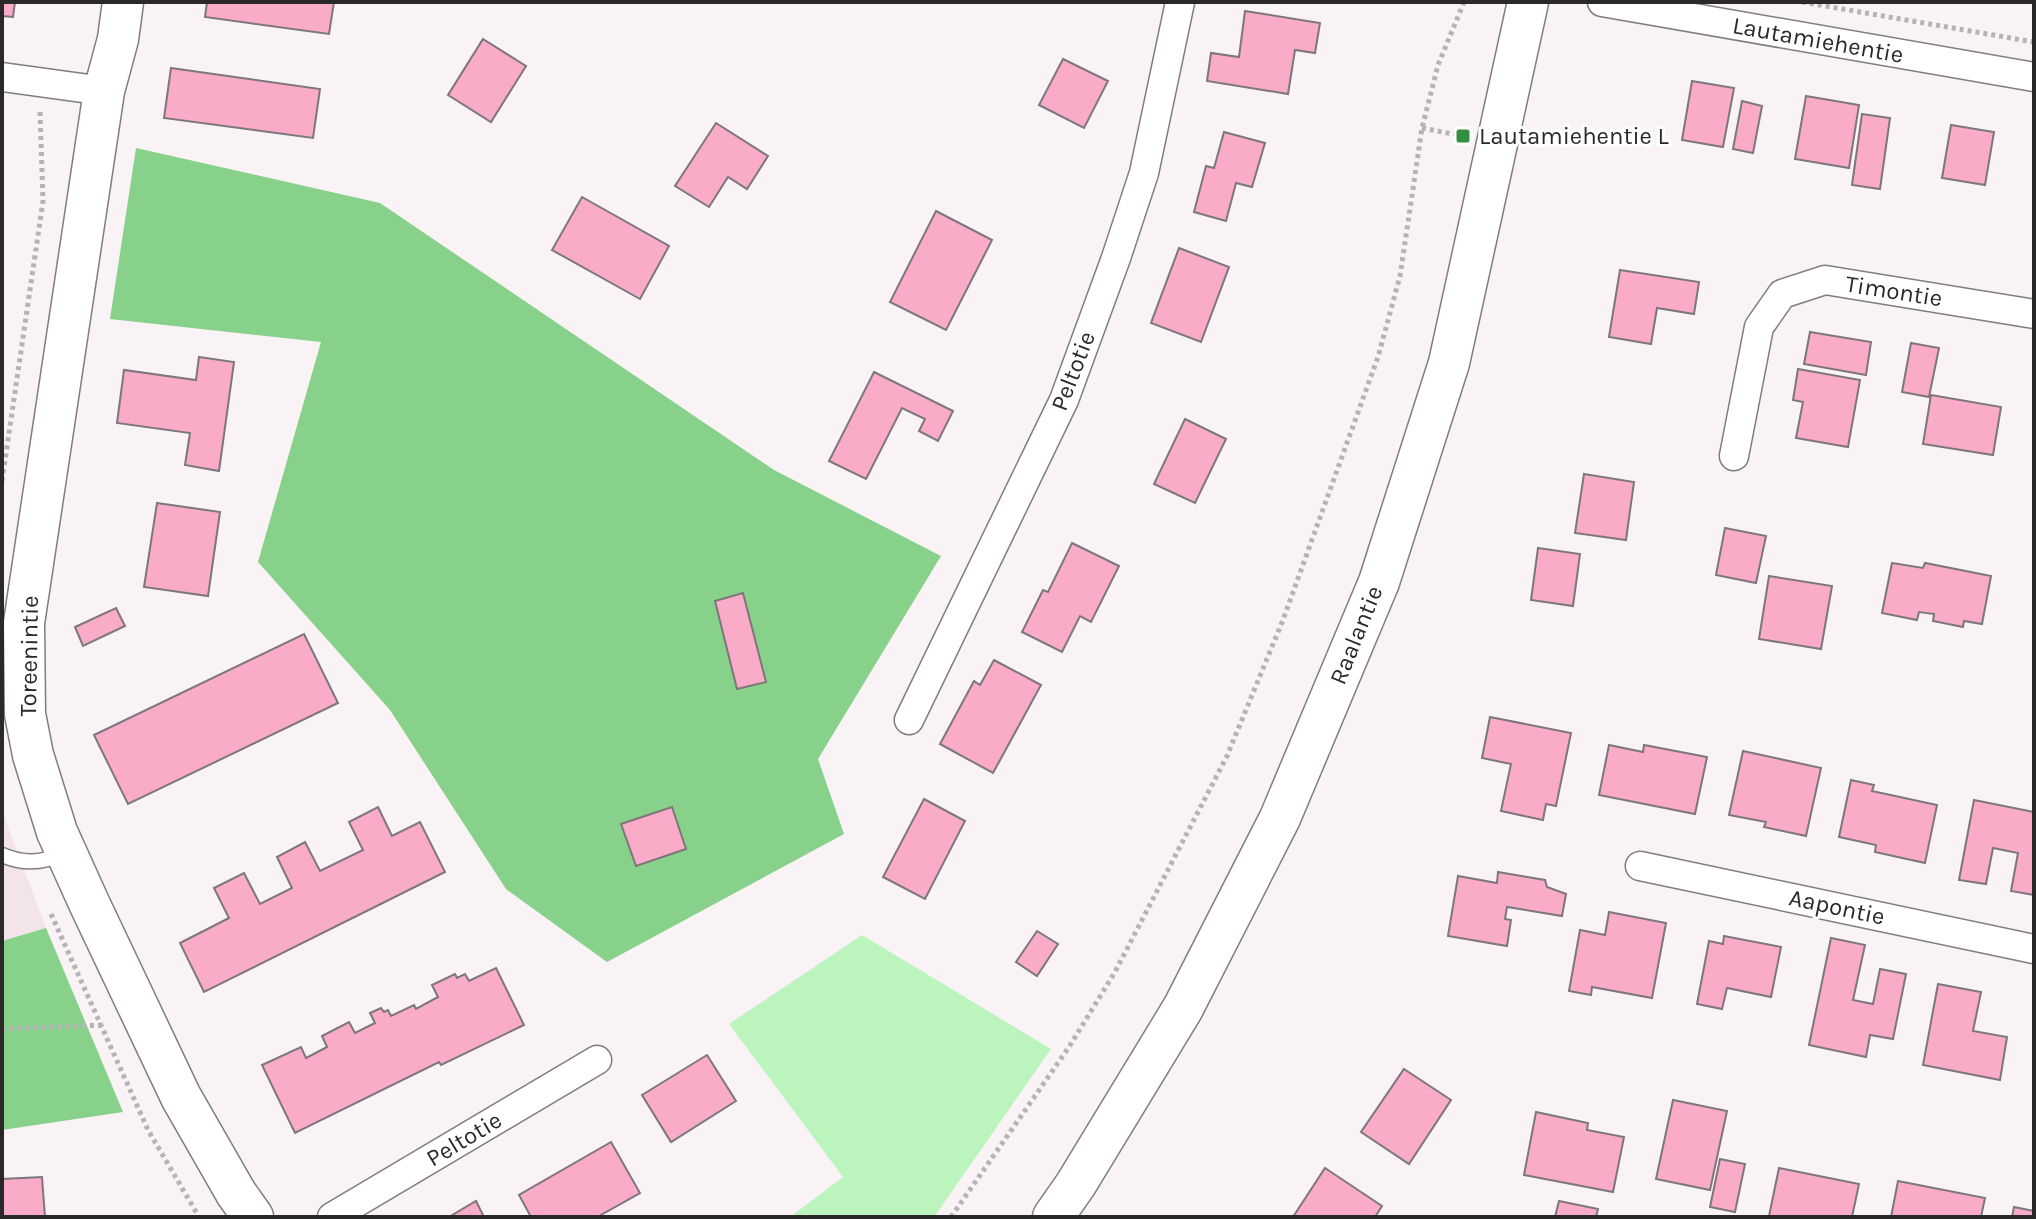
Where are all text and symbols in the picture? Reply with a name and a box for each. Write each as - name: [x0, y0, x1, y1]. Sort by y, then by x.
- street label: Lautamiehentie: [1730, 11, 1906, 69]
- place label: Lautamiehentie L: [1479, 122, 1670, 150]
- marker: Lautamiehentie L: [1454, 127, 1472, 145]
- street label: Timontie: [1844, 270, 1944, 312]
- street label: Peltotie: [1045, 327, 1101, 415]
- street label: Raalantie: [1324, 582, 1388, 688]
- street label: Toreenintie: [14, 595, 44, 717]
- street label: Aapontie: [1787, 883, 1887, 931]
- street label: Peltotie: [421, 1106, 507, 1172]

